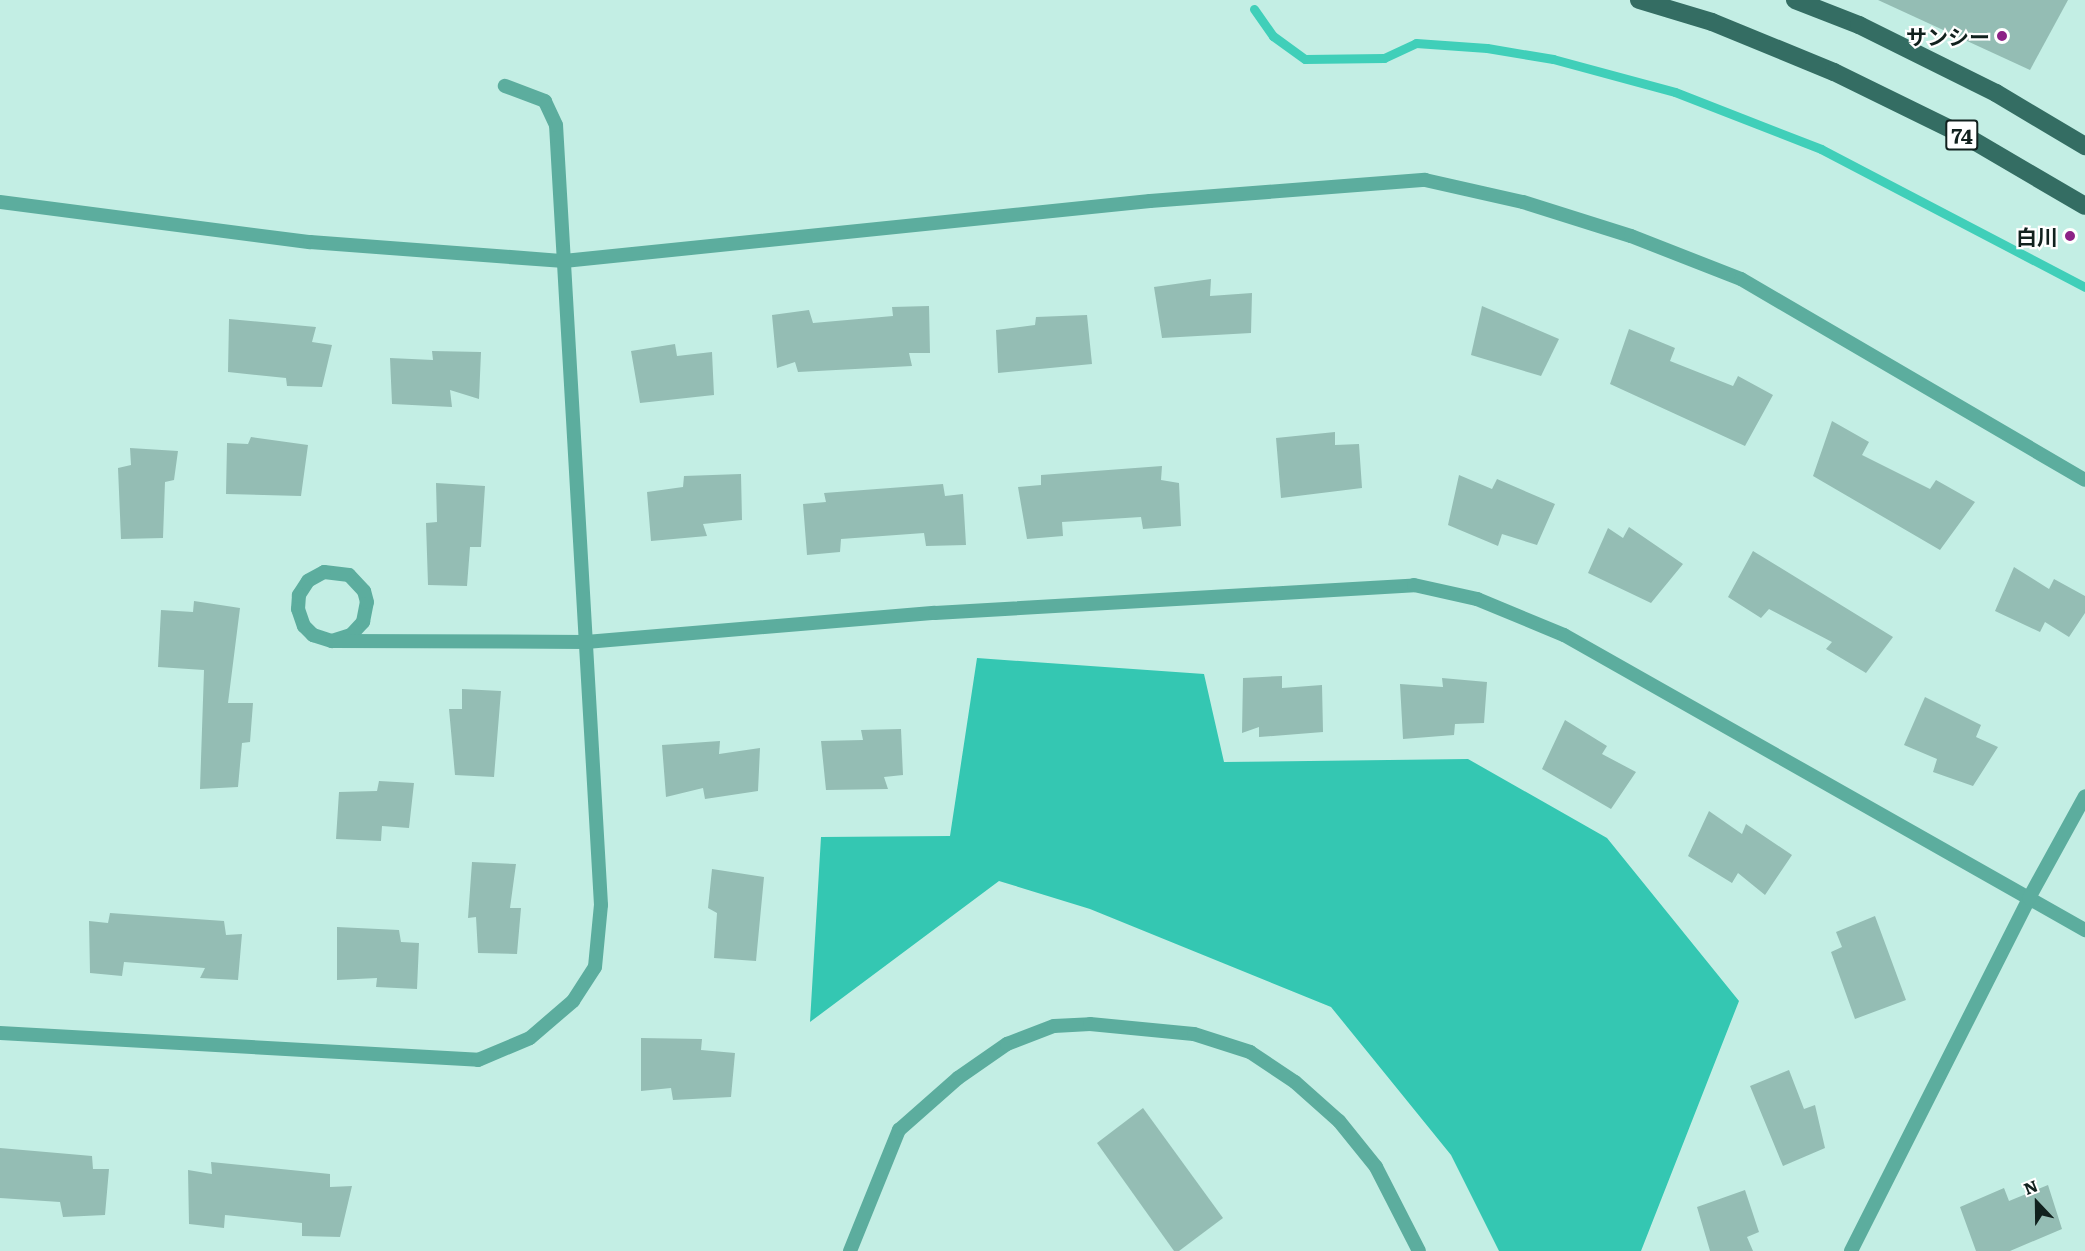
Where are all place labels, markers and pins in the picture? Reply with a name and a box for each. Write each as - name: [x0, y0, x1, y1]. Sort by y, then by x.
- place label: サンシー: [1906, 23, 1990, 49]
- marker: サンシー: [1995, 29, 2009, 43]
- place label: 白川: [2016, 223, 2058, 249]
- marker: 白川: [2063, 229, 2077, 243]

